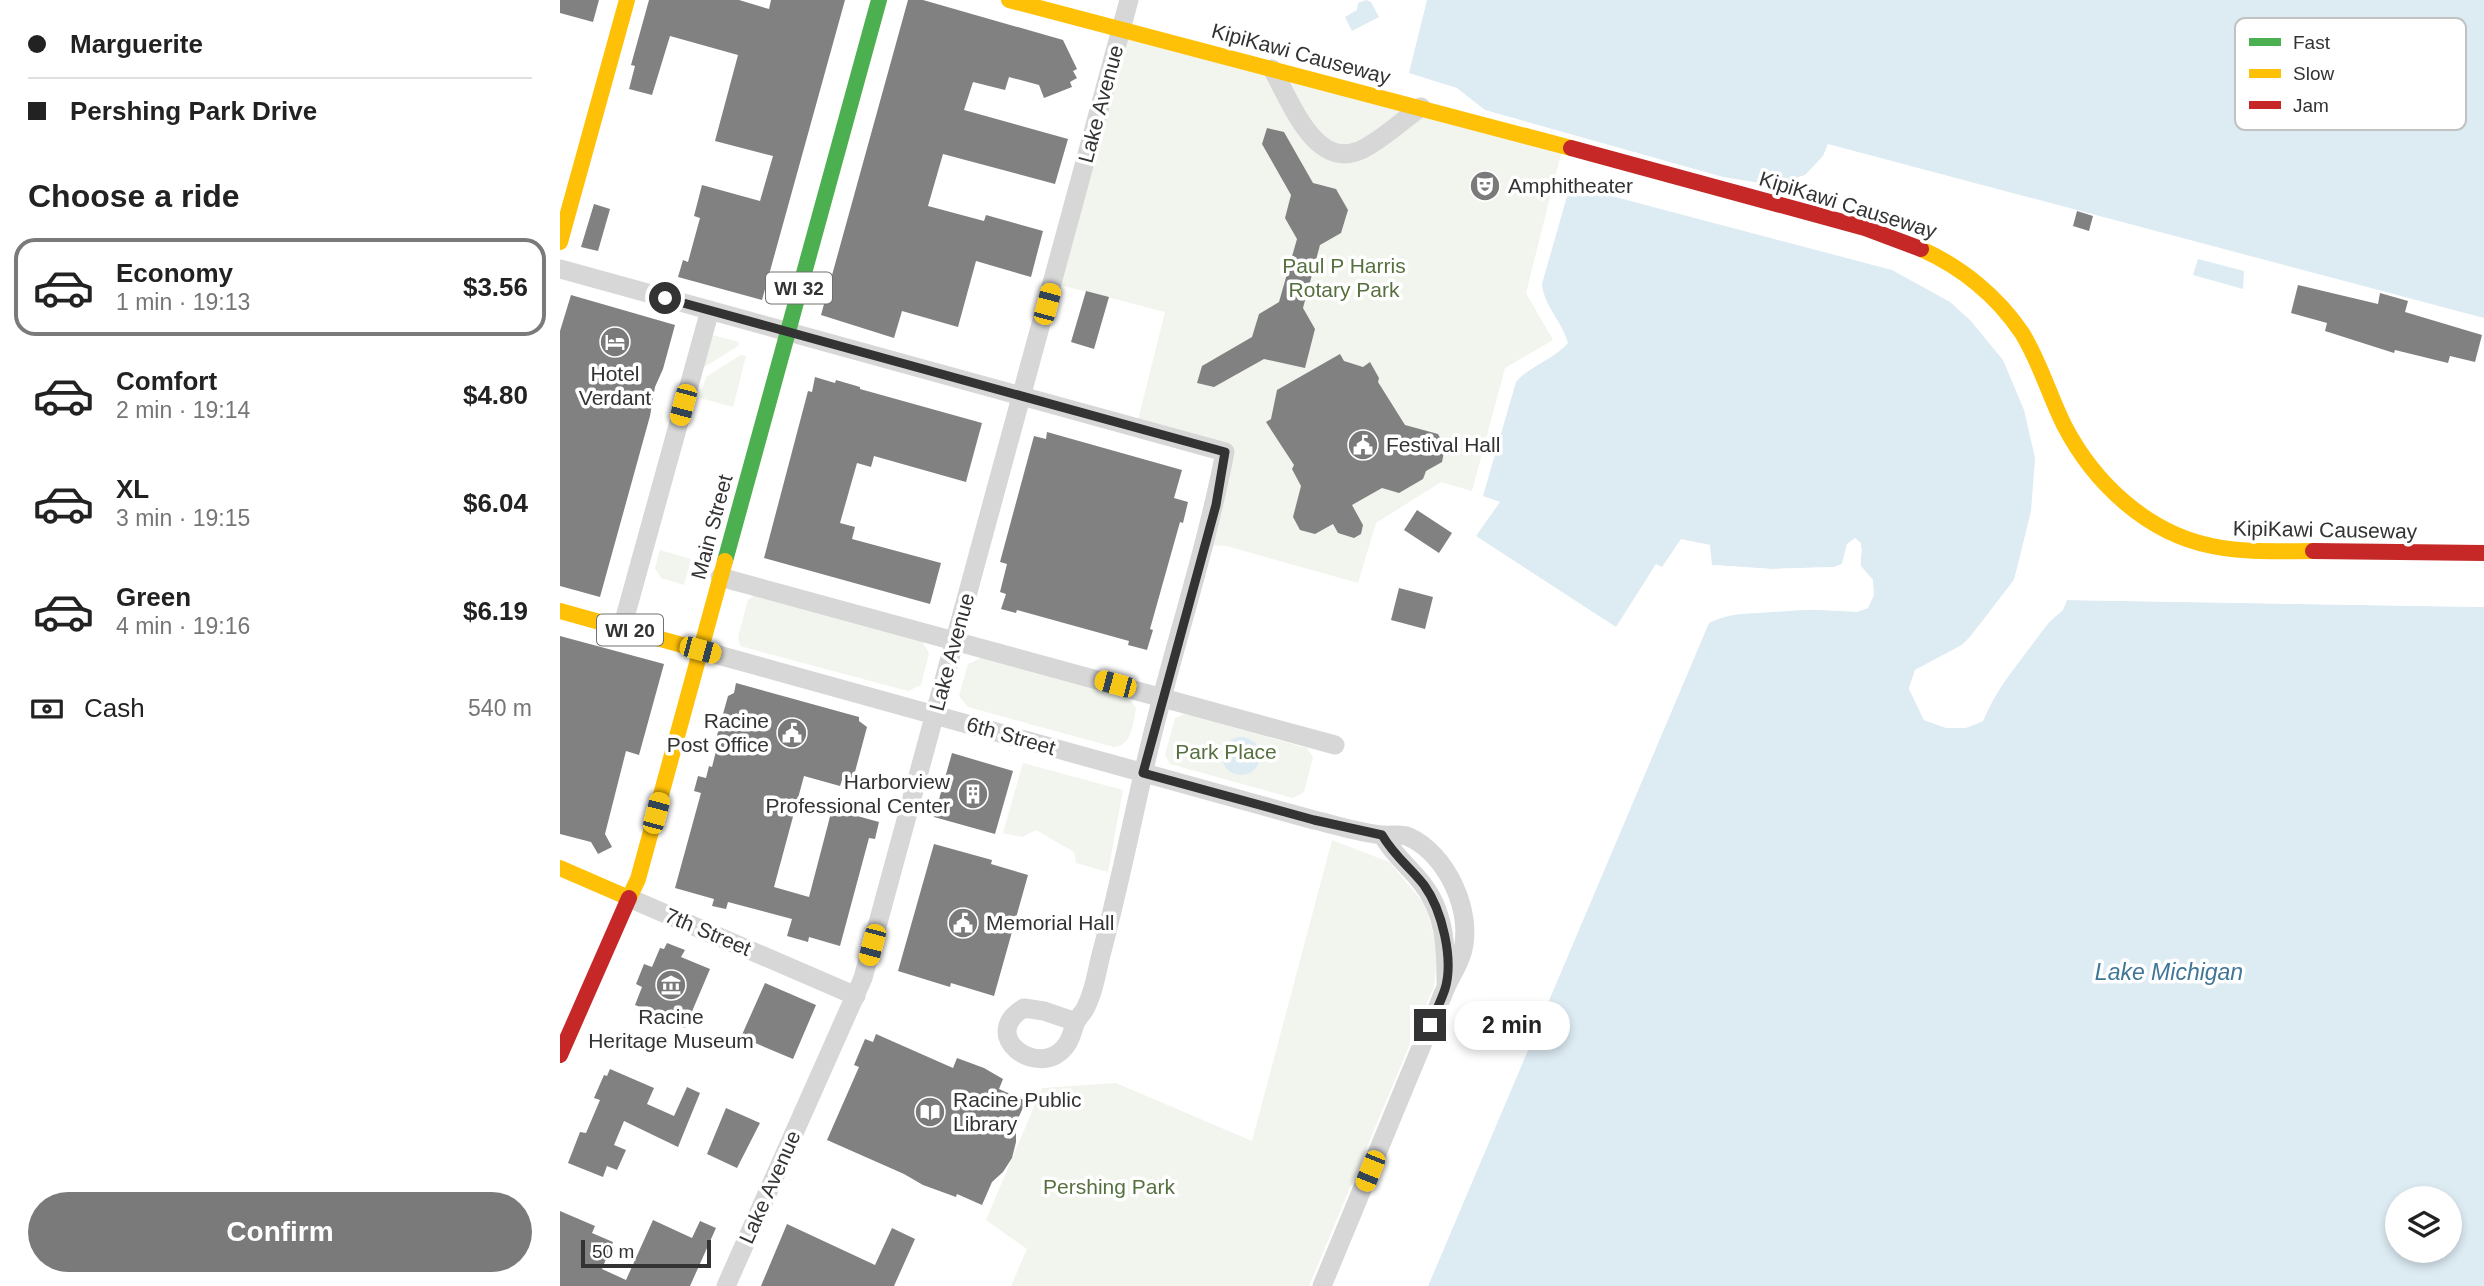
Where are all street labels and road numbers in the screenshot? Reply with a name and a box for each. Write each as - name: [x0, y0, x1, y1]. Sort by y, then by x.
- street label: KipiKawi Causeway: [1209, 19, 1394, 89]
- street label: Lake Avenue: [1074, 42, 1127, 165]
- street label: KipiKawi Causeway: [1757, 167, 1940, 243]
- road number: WI 32: [766, 272, 832, 304]
- street label: Main Street: [687, 472, 737, 582]
- street label: KipiKawi Causeway: [2233, 516, 2418, 543]
- street label: Lake Avenue: [925, 590, 978, 713]
- road number: WI 20: [597, 614, 663, 646]
- street label: 6th Street: [964, 712, 1058, 759]
- street label: 7th Street: [662, 903, 755, 960]
- street label: Lake Avenue: [734, 1127, 805, 1247]

